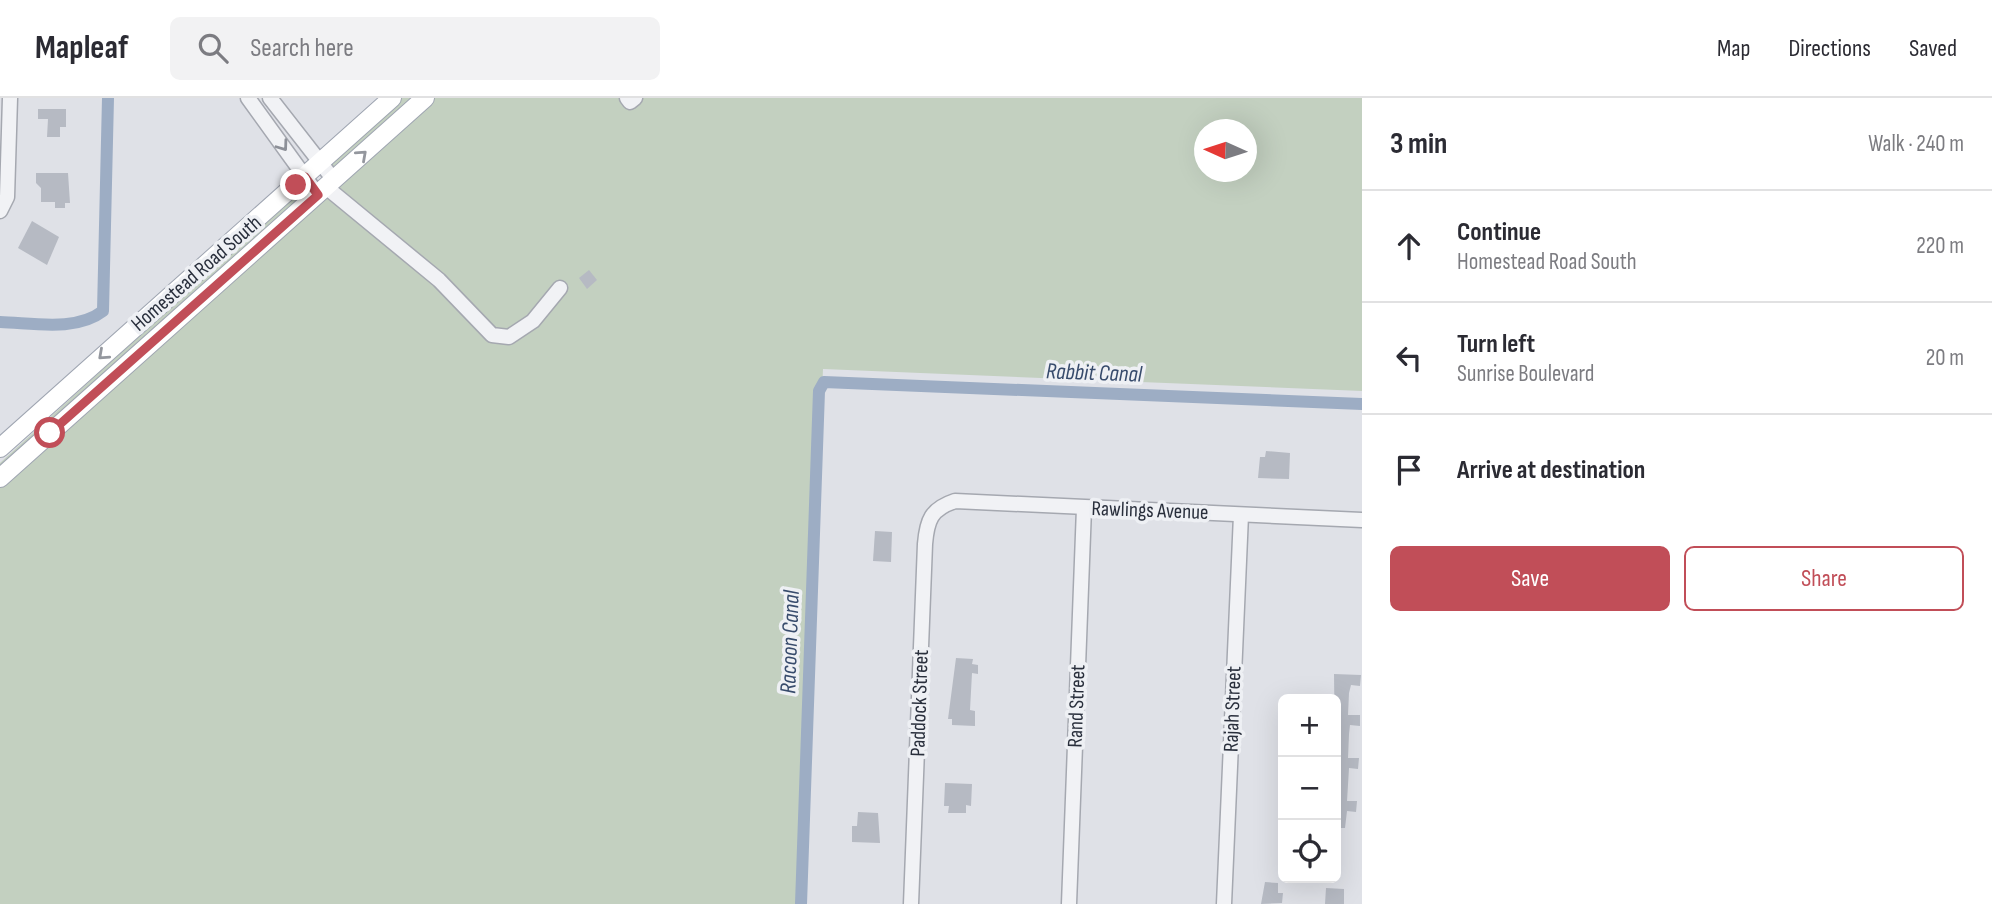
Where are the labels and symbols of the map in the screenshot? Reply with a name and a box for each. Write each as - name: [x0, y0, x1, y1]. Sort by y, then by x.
- north arrow: [1194, 119, 1257, 182]
- one-way arrow: [275, 138, 288, 151]
- one-way arrow: [353, 151, 366, 163]
- route end: [280, 169, 311, 200]
- street label: Homestead Road South: [126, 210, 266, 337]
- one-way arrow: [98, 347, 111, 359]
- water label: Rabbit Canal: [1046, 357, 1143, 389]
- route start: [34, 417, 65, 448]
- street label: Rawlings Avenue: [1091, 496, 1209, 525]
- water label: Racoon Canal: [774, 589, 806, 694]
- street label: Paddock Street: [905, 649, 934, 757]
- street label: Rand Street: [1063, 664, 1090, 748]
- street label: Rajah Street: [1219, 666, 1246, 752]

